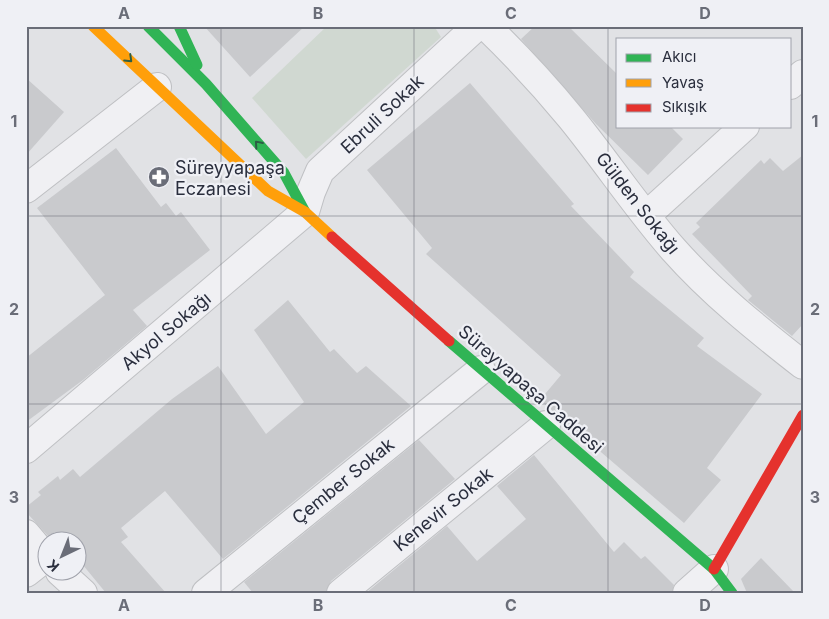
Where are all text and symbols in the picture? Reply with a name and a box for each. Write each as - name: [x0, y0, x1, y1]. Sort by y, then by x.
- text: A: [118, 3, 130, 23]
- text: B: [313, 3, 323, 23]
- text: C: [505, 3, 517, 23]
- text: D: [699, 3, 711, 23]
- legend: [616, 38, 792, 128]
- text: Akıcı: [662, 47, 696, 66]
- one-way arrow: [123, 53, 132, 62]
- street label: Ebruli Sokak: [336, 70, 428, 158]
- text: Yavaş: [662, 73, 704, 92]
- text: Sıkışık: [662, 97, 708, 116]
- text: 1: [11, 111, 17, 131]
- text: 1: [812, 111, 818, 131]
- one-way arrow: [255, 140, 264, 149]
- street label: Gülden Sokağı: [592, 148, 684, 258]
- place label: Süreyyapaşa Eczanesi: [175, 157, 285, 199]
- pharmacy icon: Süreyyapaşa Eczanesi: [147, 165, 171, 189]
- street label: Akyol Sokağı: [117, 288, 215, 374]
- text: 2: [9, 299, 19, 319]
- text: 2: [810, 299, 820, 319]
- street label: Süreyyapaşa Caddesi: [454, 320, 608, 458]
- street label: Çember Sokak: [288, 433, 398, 528]
- street label: Kenevir Sokak: [389, 463, 497, 555]
- text: 3: [9, 487, 19, 507]
- text: 3: [810, 487, 820, 507]
- north arrow: [38, 532, 88, 582]
- text: K: [43, 556, 62, 576]
- text: A: [118, 595, 130, 615]
- text: B: [313, 595, 323, 615]
- text: C: [505, 595, 517, 615]
- text: D: [699, 595, 711, 615]

